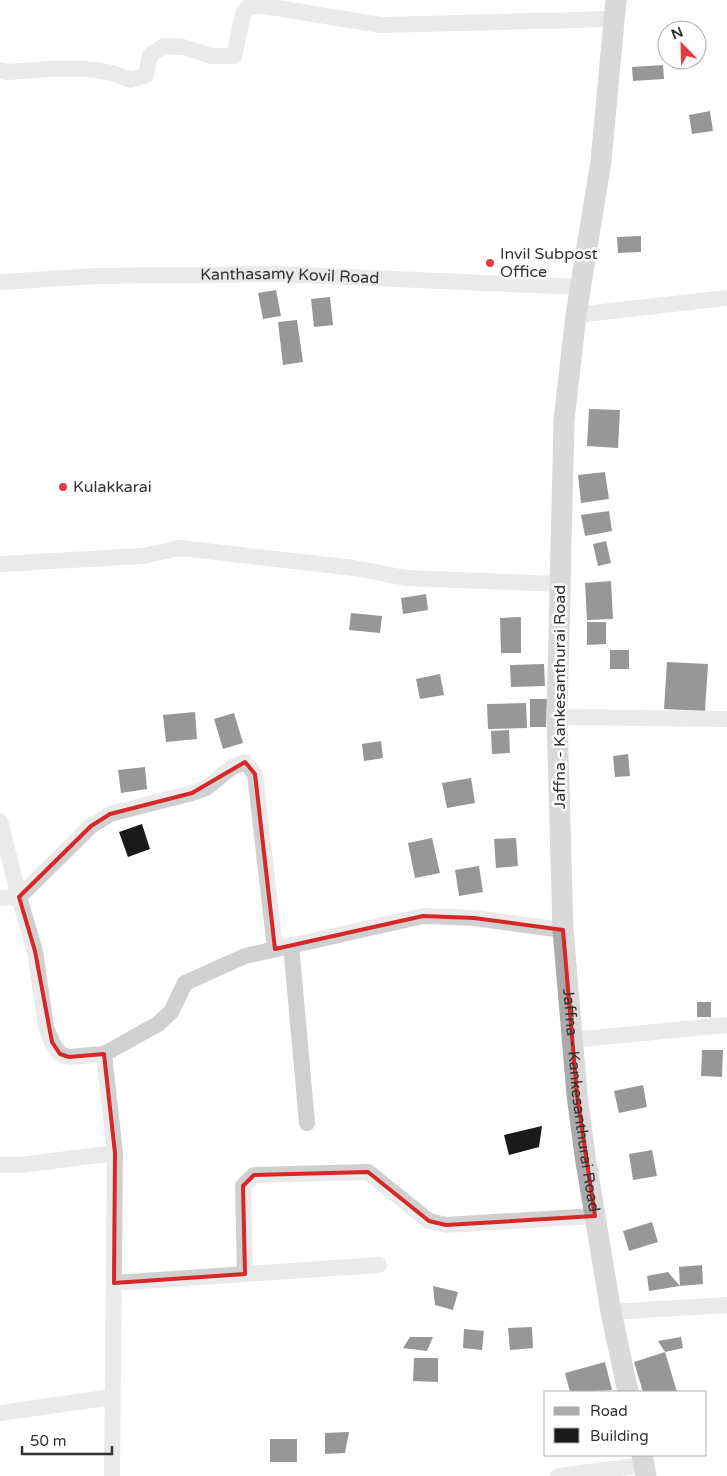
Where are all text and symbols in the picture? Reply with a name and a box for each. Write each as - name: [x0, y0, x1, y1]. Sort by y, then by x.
- north arrow: [657, 20, 707, 70]
- text: N: [669, 23, 686, 44]
- place label: Invil Subpost Office: [500, 244, 598, 282]
- marker: Invil Subpost Office: [484, 257, 496, 269]
- street label: Kanthasamy Kovil Road: [200, 264, 380, 288]
- place label: Kulakkarai: [73, 477, 152, 497]
- marker: Kulakkarai: [57, 481, 69, 493]
- street label: Jaffna - Kankesanthurai Road: [550, 585, 570, 809]
- street label: Jaffna - Kankesanthurai Road: [558, 988, 604, 1214]
- legend: [544, 1391, 707, 1456]
- text: Road: [590, 1402, 628, 1420]
- scale bar: [22, 1424, 112, 1456]
- text: Building: [590, 1427, 649, 1445]
- text: 50 m: [30, 1432, 67, 1450]

